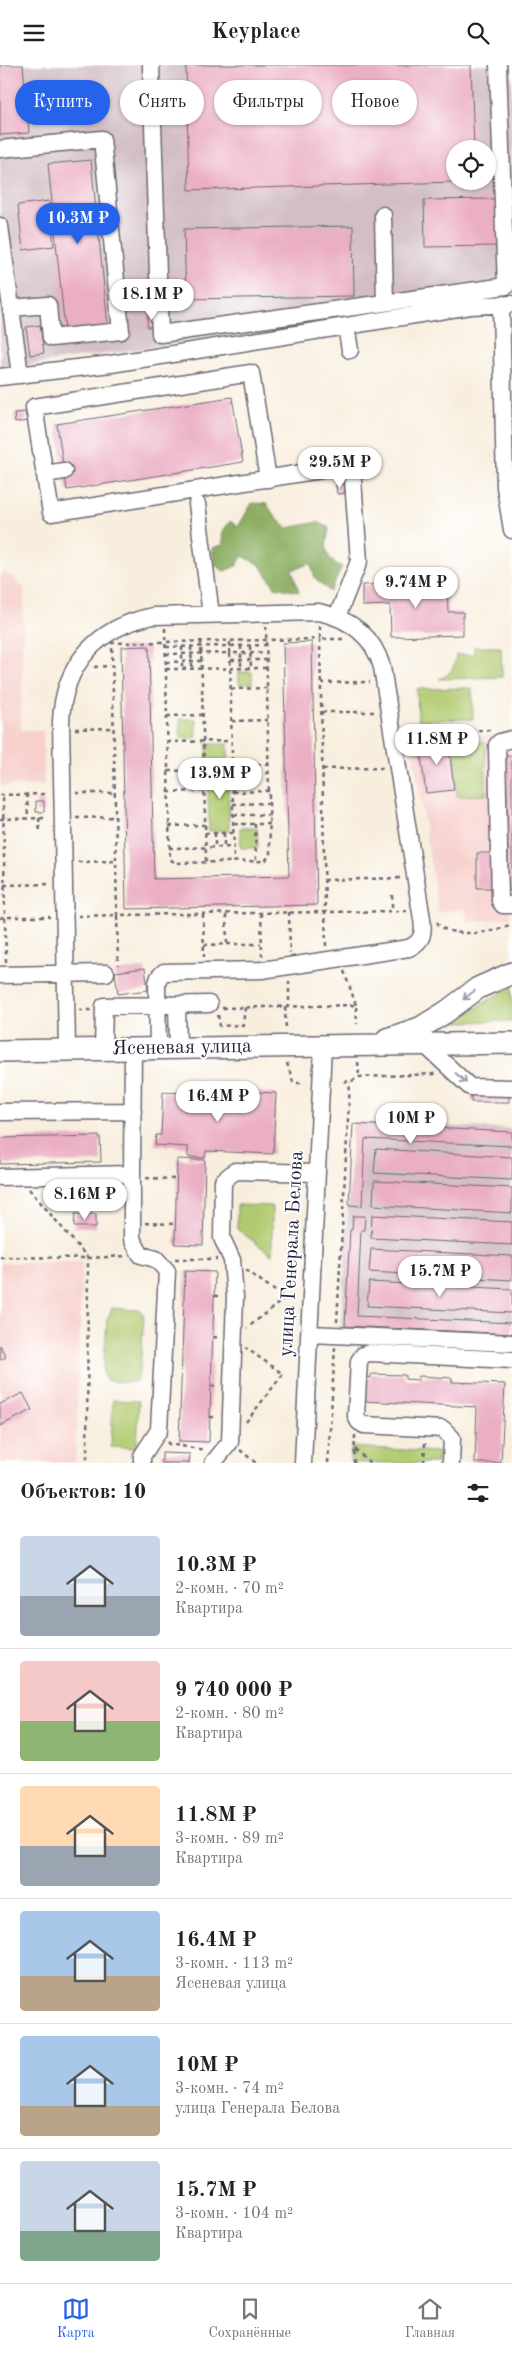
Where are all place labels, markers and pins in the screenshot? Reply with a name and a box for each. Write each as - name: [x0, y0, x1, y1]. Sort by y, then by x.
- pin: 10.3M ₽: [32, 203, 124, 245]
- pin: 18.1M ₽: [106, 279, 198, 321]
- pin: 29.5M ₽: [294, 447, 386, 489]
- pin: 9.74M ₽: [370, 567, 462, 609]
- pin: 11.8M ₽: [391, 723, 483, 766]
- pin: 13.9M ₽: [174, 757, 266, 800]
- pin: 16.4M ₽: [172, 1081, 264, 1123]
- pin: 10M ₽: [376, 1103, 446, 1145]
- pin: 8.16M ₽: [39, 1179, 131, 1221]
- pin: 15.7M ₽: [394, 1255, 486, 1298]

